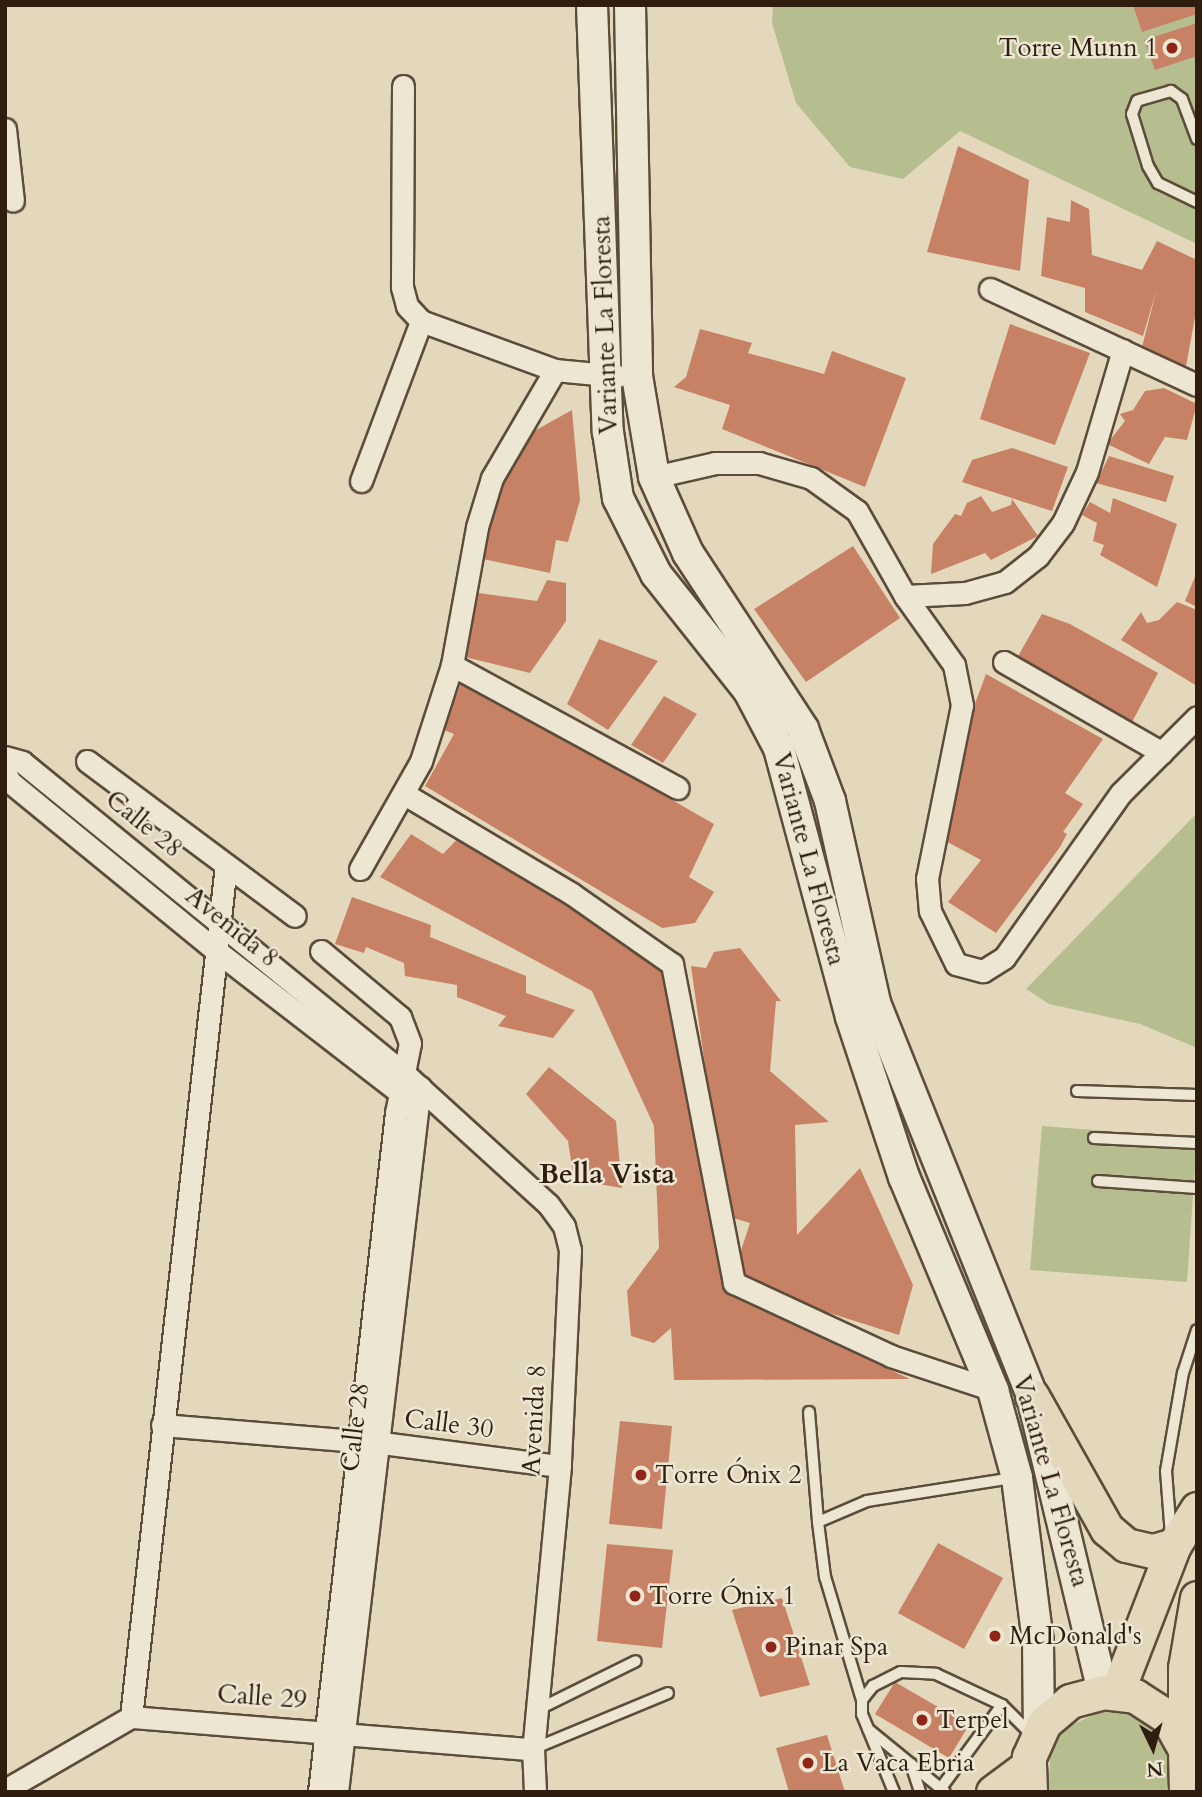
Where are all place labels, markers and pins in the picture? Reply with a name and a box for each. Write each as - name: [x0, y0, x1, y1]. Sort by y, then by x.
- place label: Torre Munn 1: [999, 32, 1158, 64]
- marker: Torre Munn 1: [1164, 40, 1180, 56]
- place label: Torre Ónix 2: [655, 1459, 801, 1491]
- marker: Torre Ónix 2: [633, 1467, 649, 1483]
- place label: Torre Ónix 1: [649, 1580, 795, 1612]
- marker: Torre Ónix 1: [627, 1588, 643, 1604]
- place label: McDonald's: [1009, 1620, 1142, 1652]
- marker: McDonald's: [987, 1628, 1003, 1644]
- place label: Pinar Spa: [785, 1631, 888, 1663]
- marker: Pinar Spa: [763, 1639, 779, 1655]
- place label: Terpel: [936, 1704, 1009, 1736]
- marker: Terpel: [914, 1712, 930, 1728]
- place label: La Vaca Ebria: [822, 1747, 974, 1779]
- marker: La Vaca Ebria: [800, 1755, 816, 1771]

